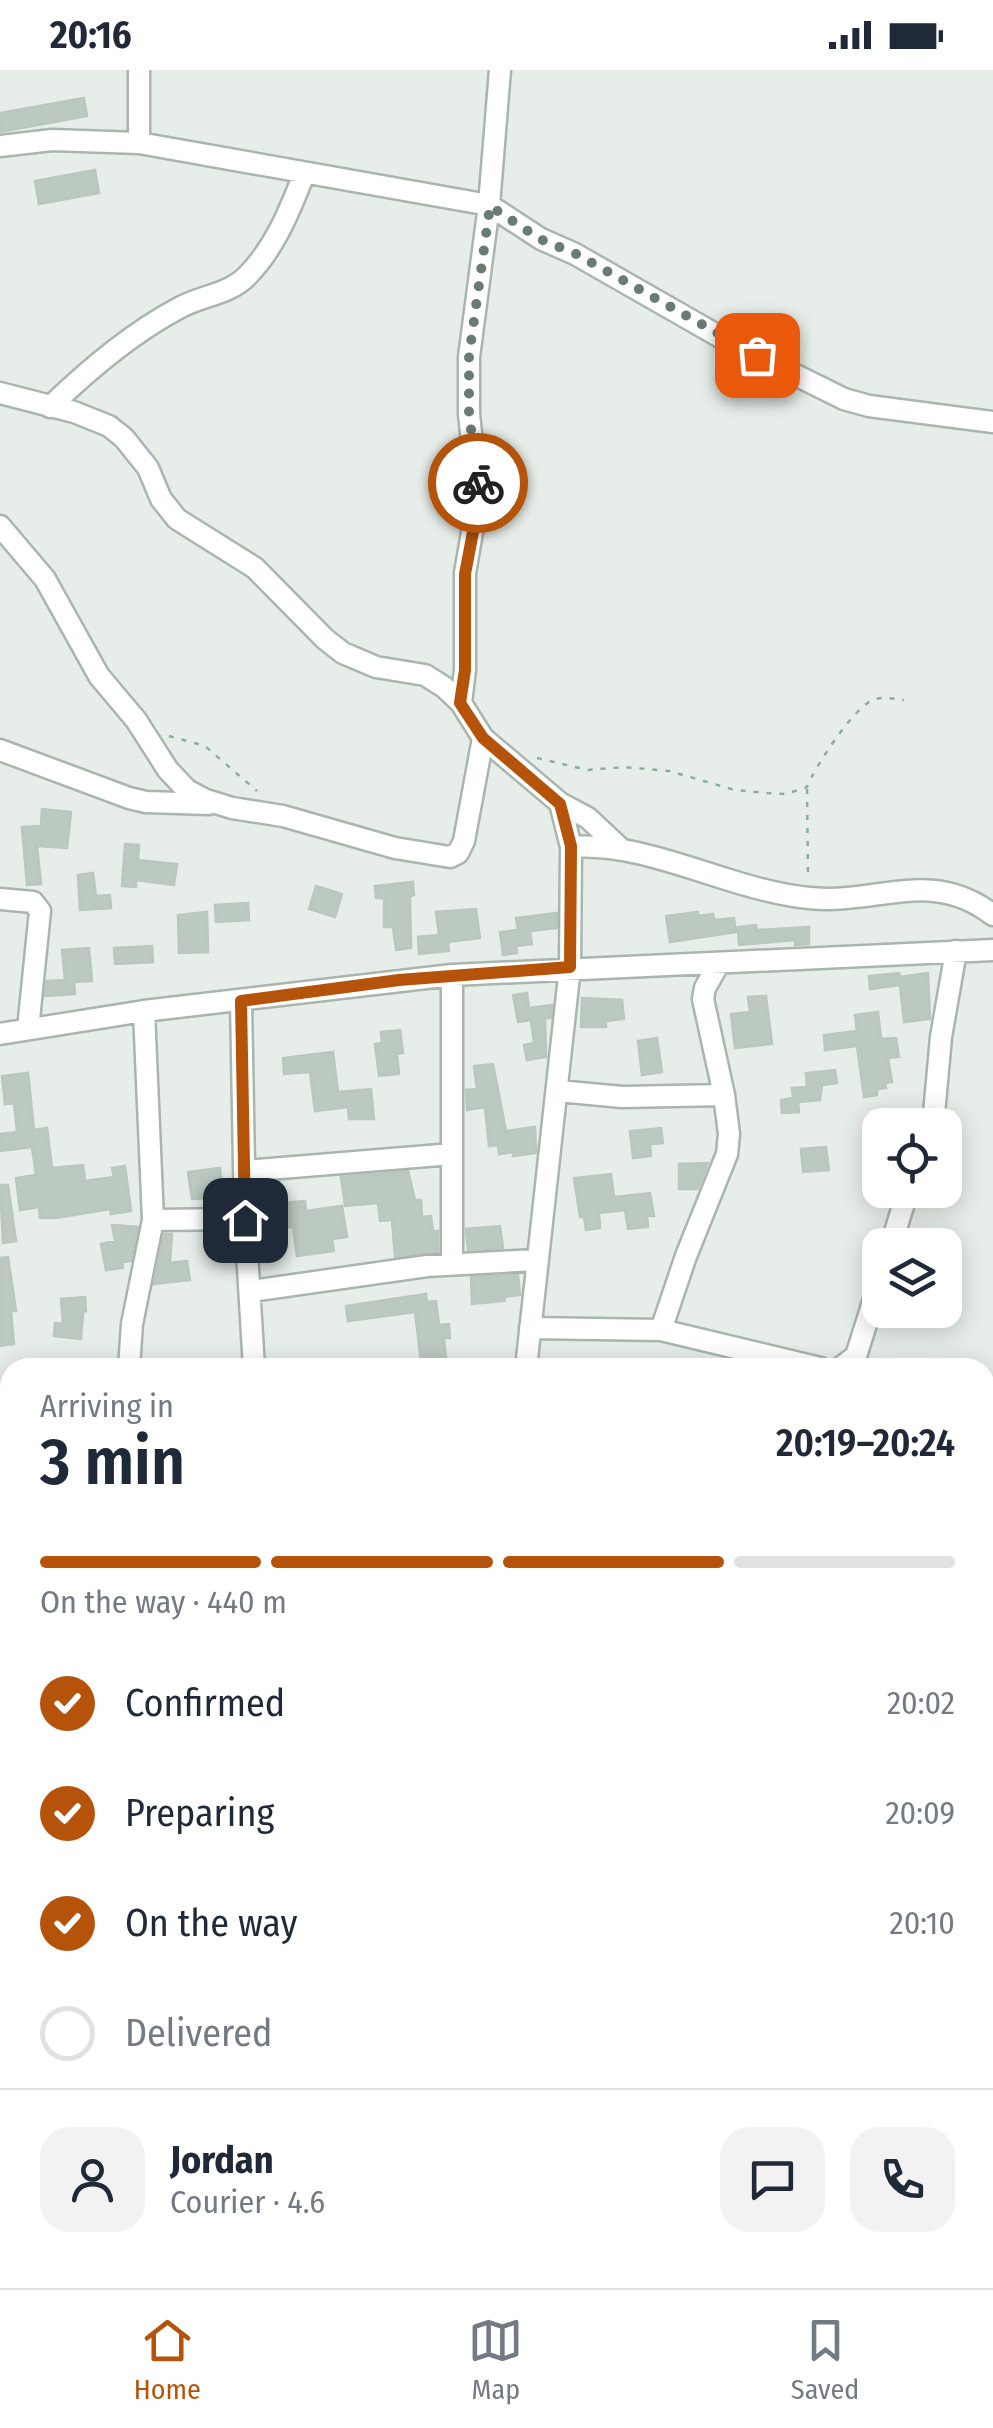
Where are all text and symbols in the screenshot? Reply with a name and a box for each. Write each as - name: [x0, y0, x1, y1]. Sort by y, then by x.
- text: 20:16: [50, 12, 132, 58]
- pin: [715, 313, 800, 398]
- icon: bag: [730, 328, 785, 383]
- courier: [428, 433, 528, 533]
- icon: bike: [451, 456, 506, 511]
- map controls: [862, 1108, 962, 1328]
- button: locate: [862, 1108, 962, 1208]
- pin: [203, 1178, 288, 1263]
- icon: home: [218, 1193, 273, 1248]
- button: layers: [862, 1228, 962, 1328]
- text: Arriving in: [40, 1387, 174, 1425]
- text: 20:19–20:24: [776, 1420, 955, 1466]
- text: 3 min: [40, 1423, 185, 1501]
- text: On the way · 440 m: [40, 1583, 287, 1621]
- icon: check: [40, 1676, 95, 1731]
- text: Confirmed: [125, 1680, 285, 1726]
- text: 20:02: [887, 1684, 955, 1722]
- icon: check: [40, 1786, 95, 1841]
- text: Preparing: [125, 1790, 274, 1836]
- text: 20:09: [885, 1794, 955, 1832]
- icon: check: [40, 1896, 95, 1951]
- text: On the way: [125, 1900, 297, 1946]
- text: 20:10: [890, 1904, 955, 1942]
- text: Delivered: [125, 2010, 272, 2056]
- button: person: [40, 2127, 145, 2232]
- button: chat: [720, 2127, 825, 2232]
- button: phone: [850, 2127, 955, 2232]
- text: Jordan: [170, 2137, 274, 2183]
- text: Courier · 4.6: [170, 2183, 325, 2221]
- tab: Home: [134, 2313, 201, 2406]
- tab: Map: [468, 2313, 523, 2406]
- tab: Saved: [791, 2313, 859, 2406]

